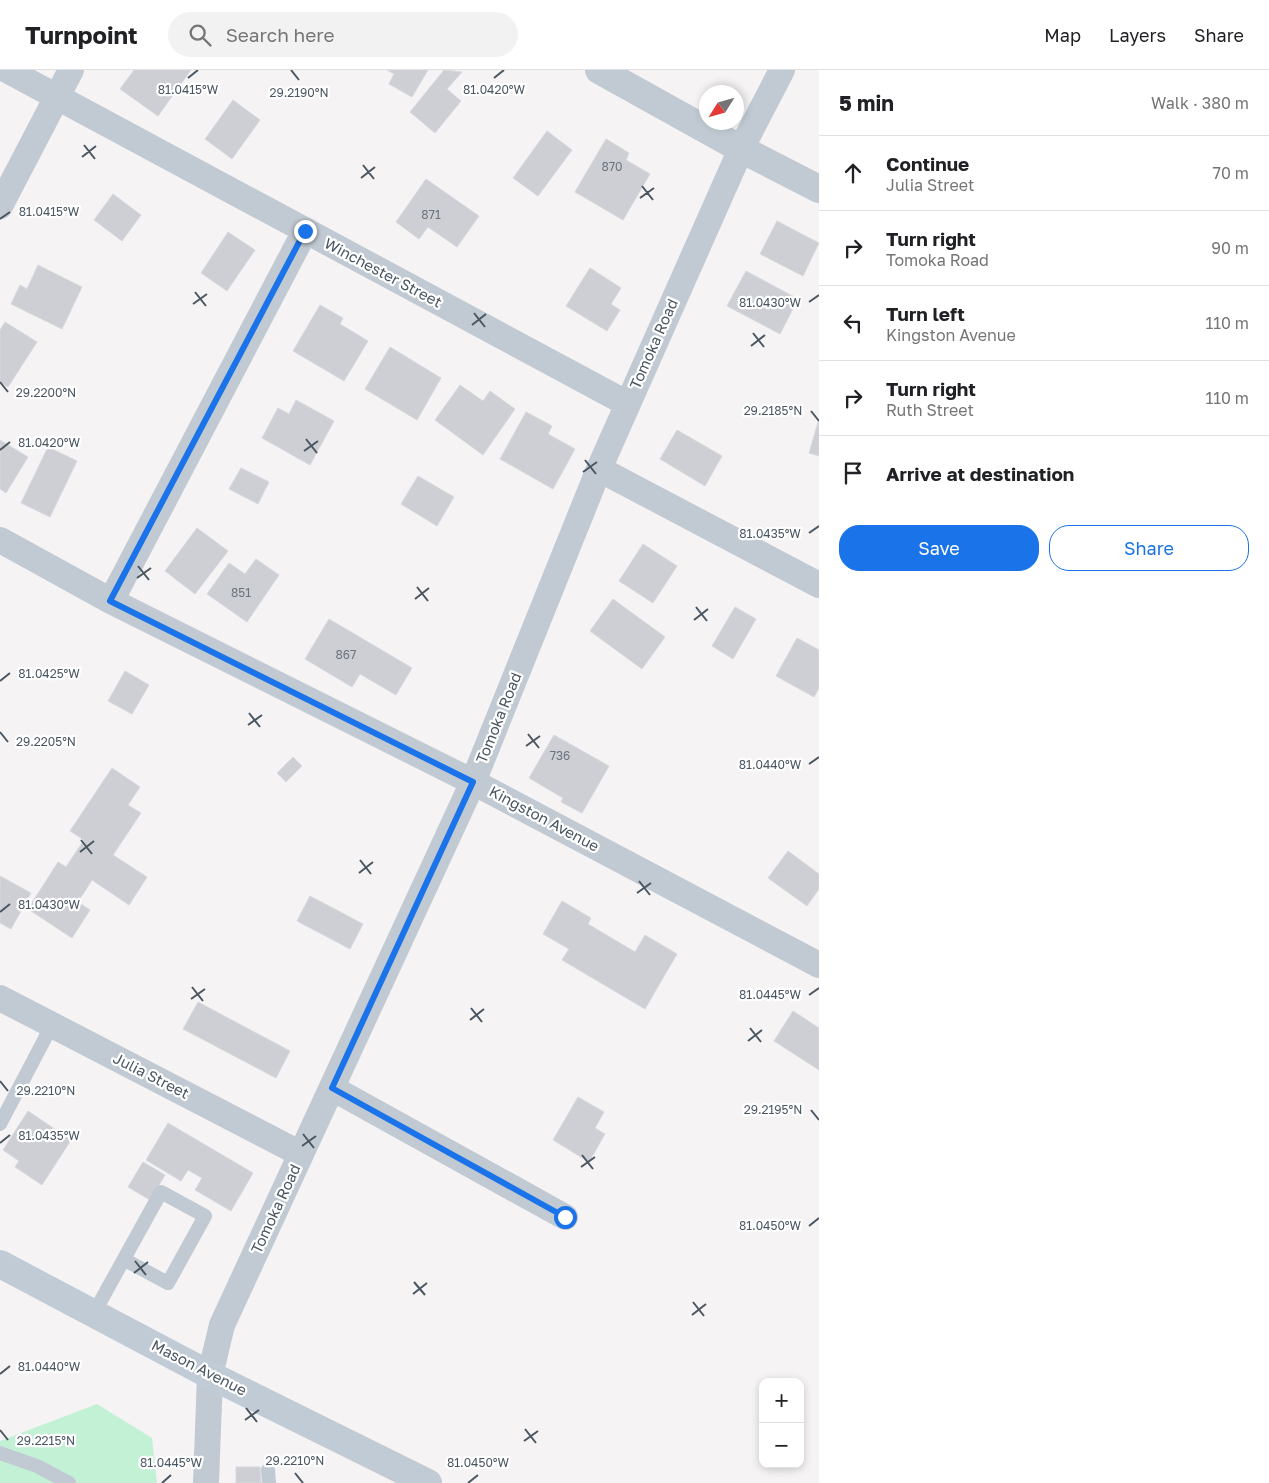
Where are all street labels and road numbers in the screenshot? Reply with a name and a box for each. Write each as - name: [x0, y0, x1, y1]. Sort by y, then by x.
- street label: Winchester Street: [322, 234, 445, 311]
- street label: Tomoka Road: [625, 296, 681, 391]
- street label: Tomoka Road: [472, 670, 524, 766]
- street label: Kingston Avenue: [487, 782, 603, 855]
- street label: Julia Street: [110, 1048, 192, 1102]
- street label: Tomoka Road: [247, 1161, 304, 1256]
- street label: Mason Avenue: [149, 1335, 250, 1399]

